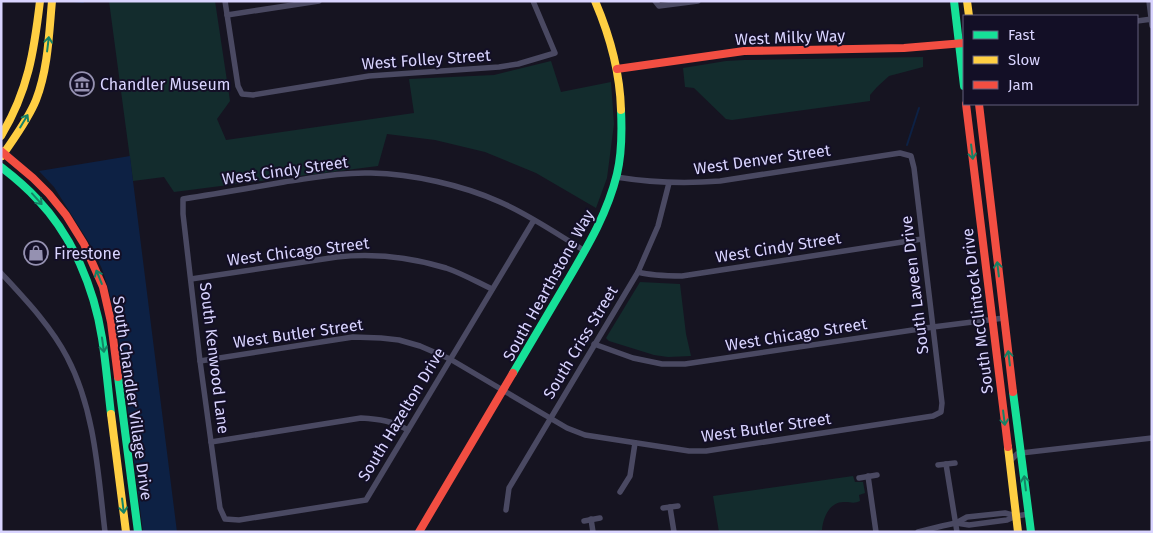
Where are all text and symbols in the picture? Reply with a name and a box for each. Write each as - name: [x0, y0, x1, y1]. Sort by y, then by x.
- legend: [963, 15, 1138, 105]
- street label: West Milky Way: [735, 26, 846, 49]
- text: Fast: [1008, 26, 1035, 44]
- one-way arrow: [43, 36, 53, 52]
- street label: West Folley Street: [361, 45, 491, 73]
- text: Slow: [1008, 51, 1040, 69]
- museum icon: Chandler Museum: [69, 71, 95, 97]
- place label: Chandler Museum: [100, 75, 231, 94]
- text: Jam: [1008, 76, 1034, 94]
- one-way arrow: [20, 114, 30, 128]
- street label: West Denver Street: [692, 140, 832, 178]
- one-way arrow: [967, 144, 977, 160]
- street label: West Cindy Street: [221, 152, 350, 189]
- one-way arrow: [32, 192, 43, 205]
- street label: South Hearthstone Way: [499, 206, 598, 364]
- street label: South Laveen Drive: [897, 215, 932, 355]
- street label: South McClintock Drive: [958, 227, 997, 395]
- street label: West Cindy Street: [714, 228, 843, 267]
- street label: West Chicago Street: [226, 233, 370, 270]
- shop icon: Firestone: [23, 240, 49, 266]
- place label: Firestone: [54, 244, 121, 263]
- one-way arrow: [993, 262, 1003, 278]
- one-way arrow: [94, 269, 103, 285]
- street label: South Kenwood Lane: [196, 281, 233, 435]
- street label: South Criss Street: [539, 282, 622, 402]
- street label: South Chandler Village Drive: [109, 295, 156, 501]
- street label: West Chicago Street: [724, 314, 868, 355]
- street label: West Butler Street: [232, 315, 365, 352]
- one-way arrow: [98, 337, 108, 353]
- street label: South Hazelton Drive: [354, 344, 449, 485]
- one-way arrow: [1004, 351, 1014, 367]
- street label: West Butler Street: [700, 409, 833, 446]
- one-way arrow: [999, 409, 1009, 425]
- one-way arrow: [1020, 476, 1030, 492]
- one-way arrow: [118, 498, 128, 514]

